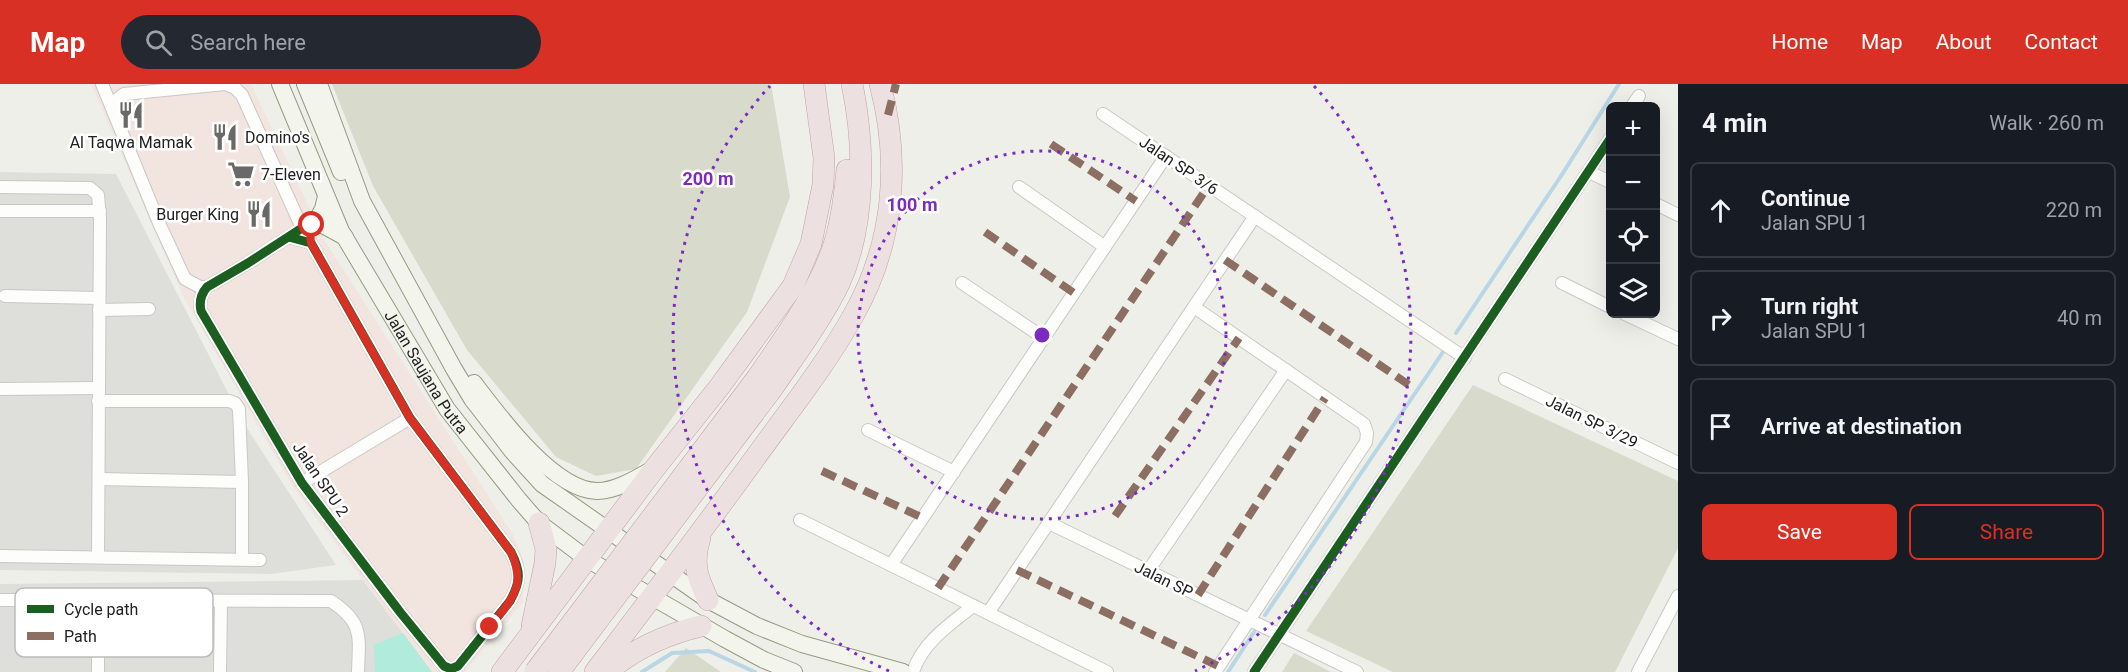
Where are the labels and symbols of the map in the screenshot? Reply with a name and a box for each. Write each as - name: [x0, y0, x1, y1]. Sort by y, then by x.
- restaurant icon: Al Taqwa Mamak: [116, 100, 146, 130]
- restaurant icon: Domino's: [210, 122, 240, 152]
- place label: Domino's: [245, 128, 310, 147]
- street label: Jalan SP 3/6: [1136, 132, 1222, 199]
- place label: Al Taqwa Mamak: [70, 133, 193, 152]
- supermarket icon: 7-Eleven: [226, 159, 256, 189]
- place label: 7-Eleven: [261, 165, 321, 184]
- text: 200 m: [682, 168, 734, 189]
- text: 100 m: [886, 194, 938, 215]
- restaurant icon: Burger King: [244, 199, 274, 229]
- place label: Burger King: [156, 205, 239, 224]
- route start: [298, 211, 324, 237]
- street label: Jalan Saujana Putra: [380, 307, 472, 438]
- centre of rings: [1032, 325, 1052, 345]
- street label: Jalan SP 3/29: [1543, 391, 1641, 452]
- street label: Jalan SPU 2: [289, 438, 352, 520]
- street label: Jalan SP: [1132, 557, 1196, 602]
- legend: [15, 588, 213, 657]
- text: Cycle path: [64, 600, 138, 619]
- route end: [476, 613, 502, 639]
- text: Path: [64, 627, 97, 646]

